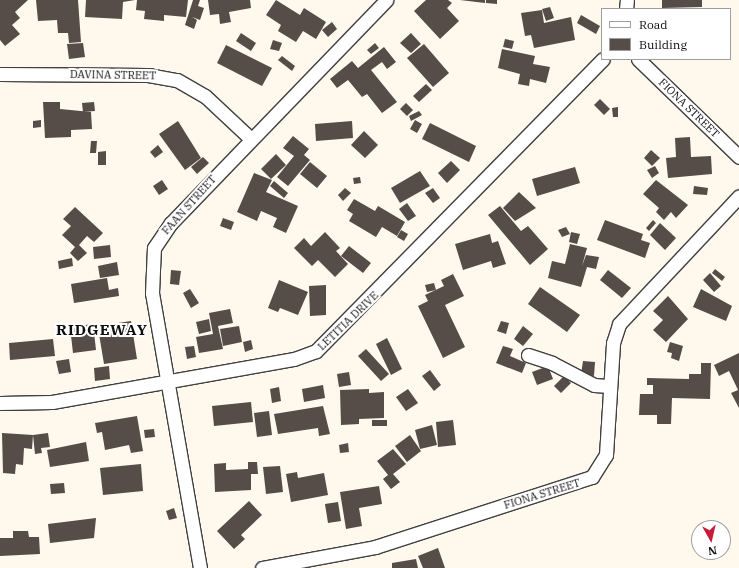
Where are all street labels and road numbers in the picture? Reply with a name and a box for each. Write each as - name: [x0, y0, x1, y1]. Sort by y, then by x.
- street label: DAVINA STREET: [70, 68, 156, 82]
- street label: FIONA STREET: [656, 76, 722, 140]
- street label: FAAN STREET: [159, 173, 219, 237]
- street label: LETITIA DRIVE: [315, 289, 381, 353]
- street label: FIONA STREET: [502, 476, 582, 512]

